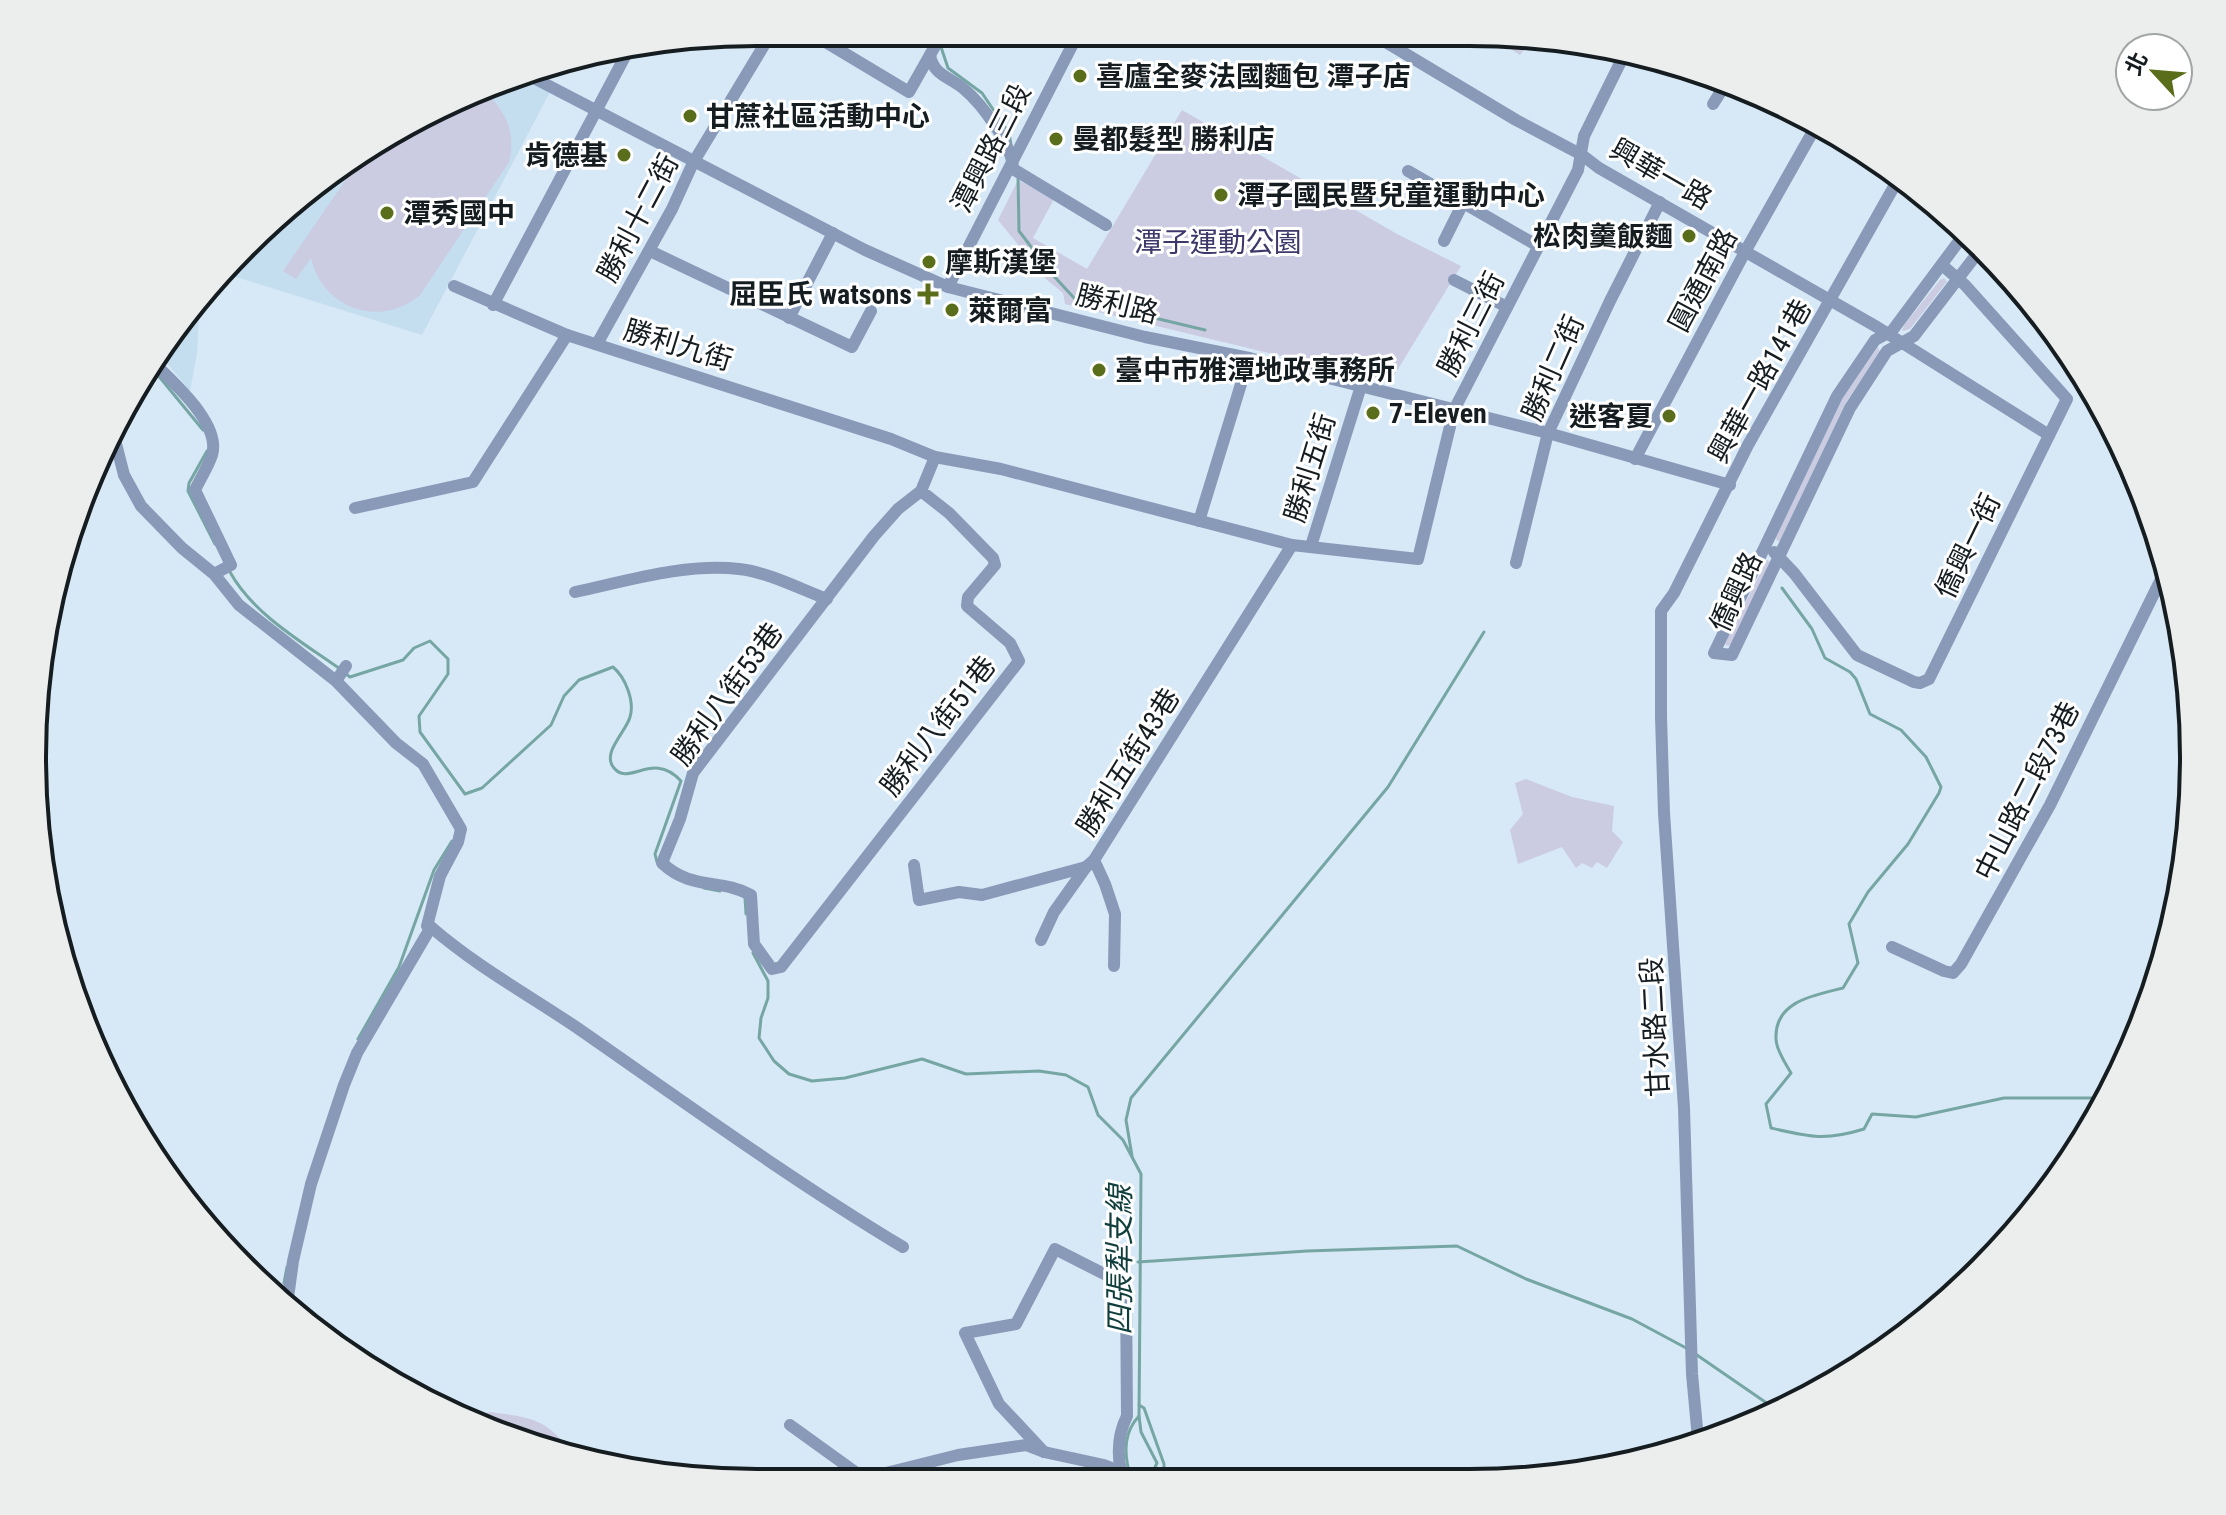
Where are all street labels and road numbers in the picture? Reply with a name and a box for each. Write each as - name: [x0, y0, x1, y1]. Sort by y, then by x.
- street label: 潭興路三段: [945, 78, 1037, 218]
- street label: 興華一路: [1604, 132, 1718, 216]
- street label: 勝利十二街: [591, 148, 685, 288]
- street label: 圓通南路: [1662, 223, 1744, 337]
- street label: 勝利三街: [1431, 267, 1511, 381]
- street label: 勝利路: [1072, 278, 1162, 330]
- street label: 興華一路141巷: [1702, 294, 1818, 468]
- street label: 勝利二街: [1515, 310, 1591, 426]
- street label: 勝利九街: [620, 313, 736, 377]
- street label: 勝利五街: [1278, 410, 1342, 526]
- street label: 僑興一街: [1929, 488, 2007, 604]
- street label: 僑興路: [1703, 547, 1769, 637]
- street label: 勝利八街53巷: [664, 616, 790, 772]
- street label: 勝利八街51巷: [873, 650, 1003, 802]
- street label: 勝利五街43巷: [1070, 682, 1186, 842]
- street label: 中山路二段73巷: [1968, 696, 2086, 886]
- street label: 甘水路二段: [1635, 956, 1675, 1098]

